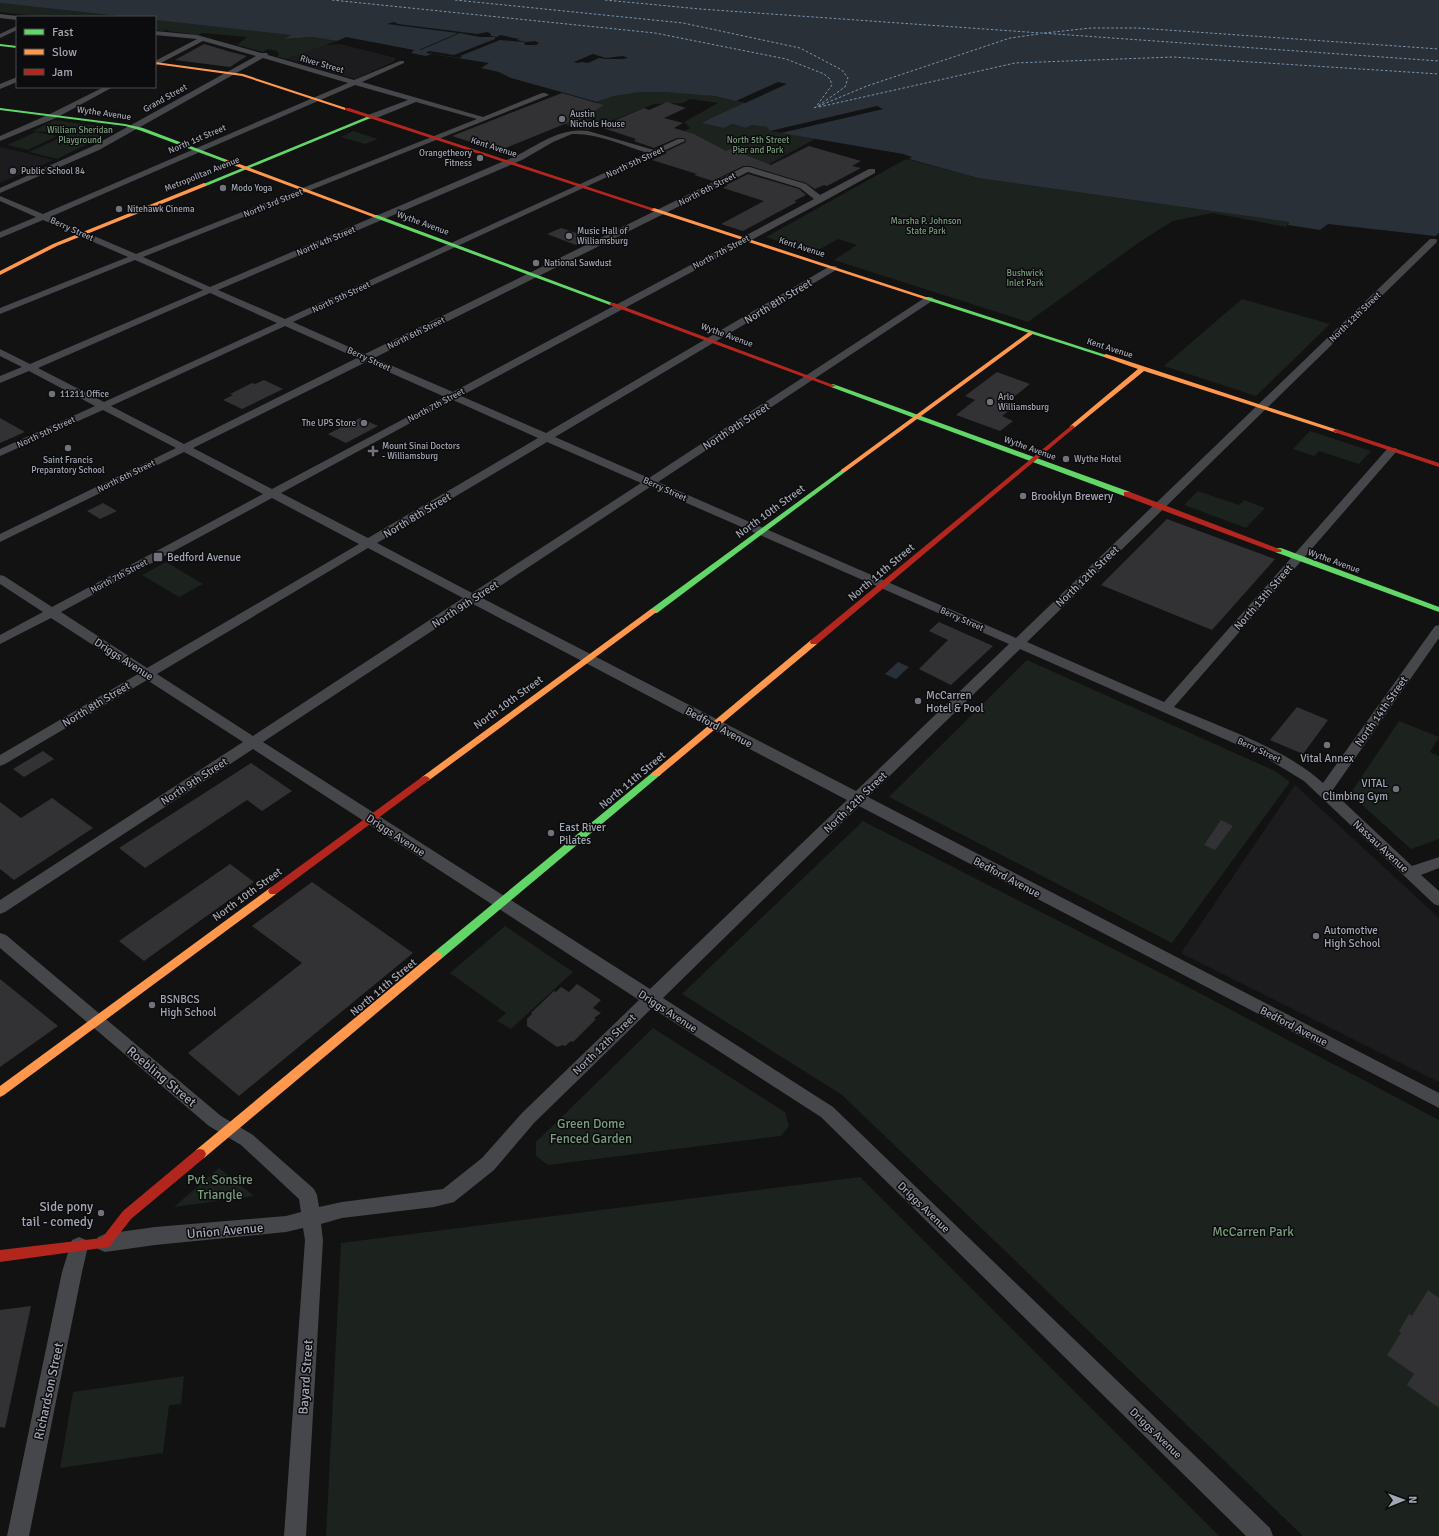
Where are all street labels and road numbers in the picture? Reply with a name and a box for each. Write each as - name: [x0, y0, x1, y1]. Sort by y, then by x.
- street label: River Street: [299, 53, 345, 76]
- street label: Grand Street: [141, 82, 189, 115]
- street label: Wythe Avenue: [76, 104, 132, 123]
- street label: North 1st Street: [167, 122, 228, 157]
- street label: Kent Avenue: [469, 135, 519, 160]
- street label: North 5th Street: [604, 144, 666, 181]
- street label: Metropolitan Avenue: [163, 154, 242, 195]
- street label: North 6th Street: [677, 170, 738, 209]
- street label: North 3rd Street: [242, 187, 304, 220]
- street label: Wythe Avenue: [395, 209, 451, 238]
- street label: Berry Street: [48, 215, 95, 244]
- street label: North 4th Street: [295, 224, 357, 259]
- street label: North 7th Street: [691, 233, 751, 272]
- street label: Kent Avenue: [777, 235, 827, 260]
- street label: North 8th Street: [742, 276, 815, 327]
- street label: North 5th Street: [310, 279, 372, 316]
- street label: North 12th Street: [1327, 290, 1383, 345]
- street label: North 6th Street: [386, 315, 447, 352]
- street label: Wythe Avenue: [699, 321, 755, 350]
- street label: Kent Avenue: [1085, 336, 1135, 361]
- street label: Berry Street: [345, 345, 392, 374]
- street label: North 7th Street: [406, 386, 466, 425]
- street label: North 9th Street: [701, 400, 772, 453]
- street label: North 5th Street: [15, 414, 77, 451]
- street label: Wythe Avenue: [1002, 434, 1058, 463]
- street label: North 6th Street: [96, 458, 157, 495]
- street label: Berry Street: [641, 475, 688, 504]
- street label: North 10th Street: [733, 482, 808, 541]
- street label: North 8th Street: [381, 490, 454, 541]
- street label: North 11th Street: [846, 541, 917, 604]
- street label: North 12th Street: [1053, 543, 1122, 610]
- street label: Wythe Avenue: [1306, 547, 1362, 576]
- street label: North 7th Street: [89, 557, 149, 596]
- street label: North 13th Street: [1231, 562, 1295, 633]
- street label: North 9th Street: [430, 578, 501, 631]
- street label: Berry Street: [938, 605, 985, 634]
- street label: Driggs Avenue: [92, 636, 156, 683]
- street label: North 10th Street: [471, 673, 546, 732]
- street label: North 14th Street: [1352, 674, 1410, 749]
- street label: North 8th Street: [60, 679, 133, 730]
- street label: Bedford Avenue: [683, 704, 754, 751]
- street label: Berry Street: [1235, 736, 1282, 765]
- street label: North 11th Street: [597, 749, 668, 812]
- street label: North 9th Street: [159, 755, 230, 808]
- street label: North 12th Street: [821, 769, 890, 836]
- street label: Driggs Avenue: [364, 812, 428, 859]
- street label: Nassau Avenue: [1350, 817, 1411, 875]
- street label: Bedford Avenue: [971, 854, 1042, 901]
- street label: North 10th Street: [210, 865, 285, 924]
- street label: North 11th Street: [348, 956, 419, 1019]
- street label: Driggs Avenue: [636, 988, 700, 1035]
- street label: Bedford Avenue: [1258, 1004, 1330, 1049]
- street label: North 12th Street: [570, 1011, 639, 1078]
- street label: Roebling Street: [123, 1043, 200, 1111]
- street label: Driggs Avenue: [895, 1179, 952, 1236]
- street label: Union Avenue: [186, 1220, 264, 1242]
- street label: Bayard Street: [295, 1339, 317, 1415]
- street label: Richardson Street: [31, 1341, 67, 1441]
- street label: Driggs Avenue: [1127, 1405, 1184, 1462]

